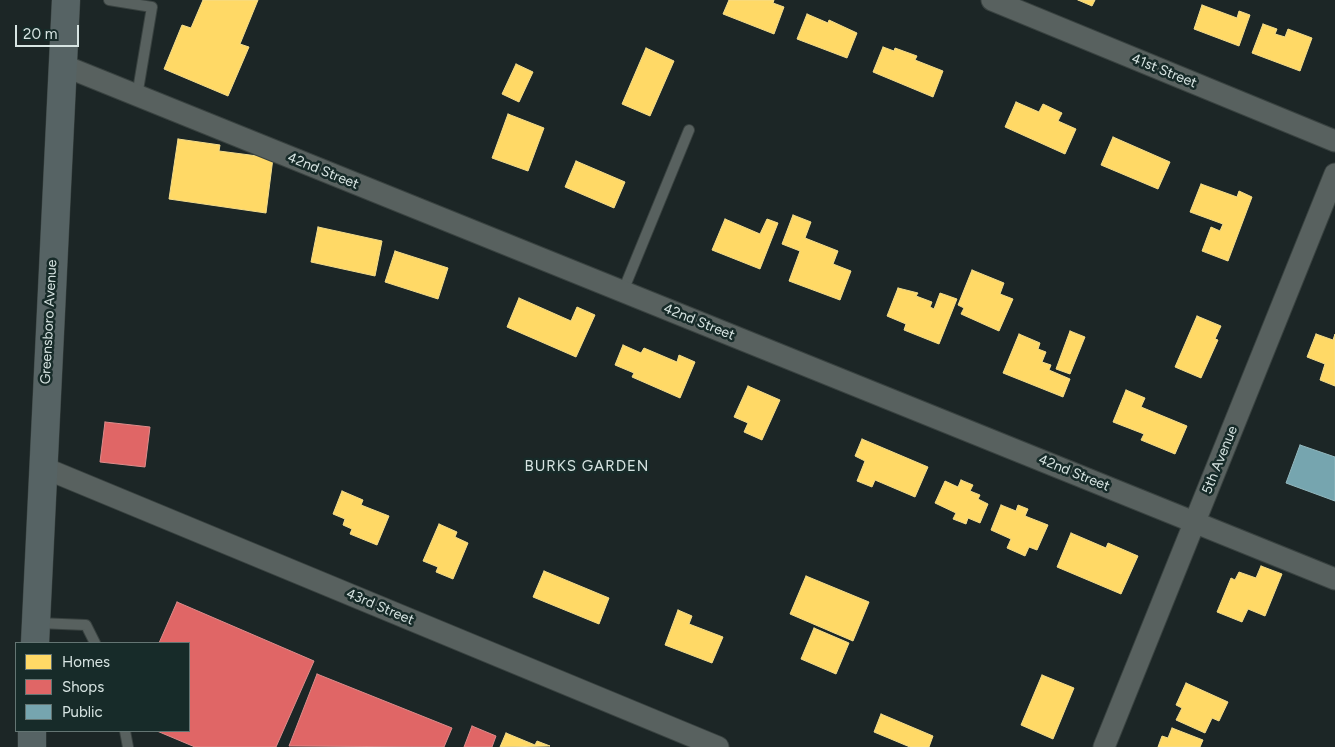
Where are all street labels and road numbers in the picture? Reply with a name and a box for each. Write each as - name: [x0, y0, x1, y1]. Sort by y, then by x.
- street label: 41st Street: [1129, 50, 1199, 92]
- street label: 42nd Street: [285, 149, 361, 193]
- street label: Greensboro Avenue: [37, 259, 61, 385]
- street label: 42nd Street: [661, 300, 737, 344]
- street label: 5th Avenue: [1199, 423, 1241, 497]
- street label: 42nd Street: [1036, 451, 1112, 495]
- street label: 43rd Street: [344, 585, 416, 629]

